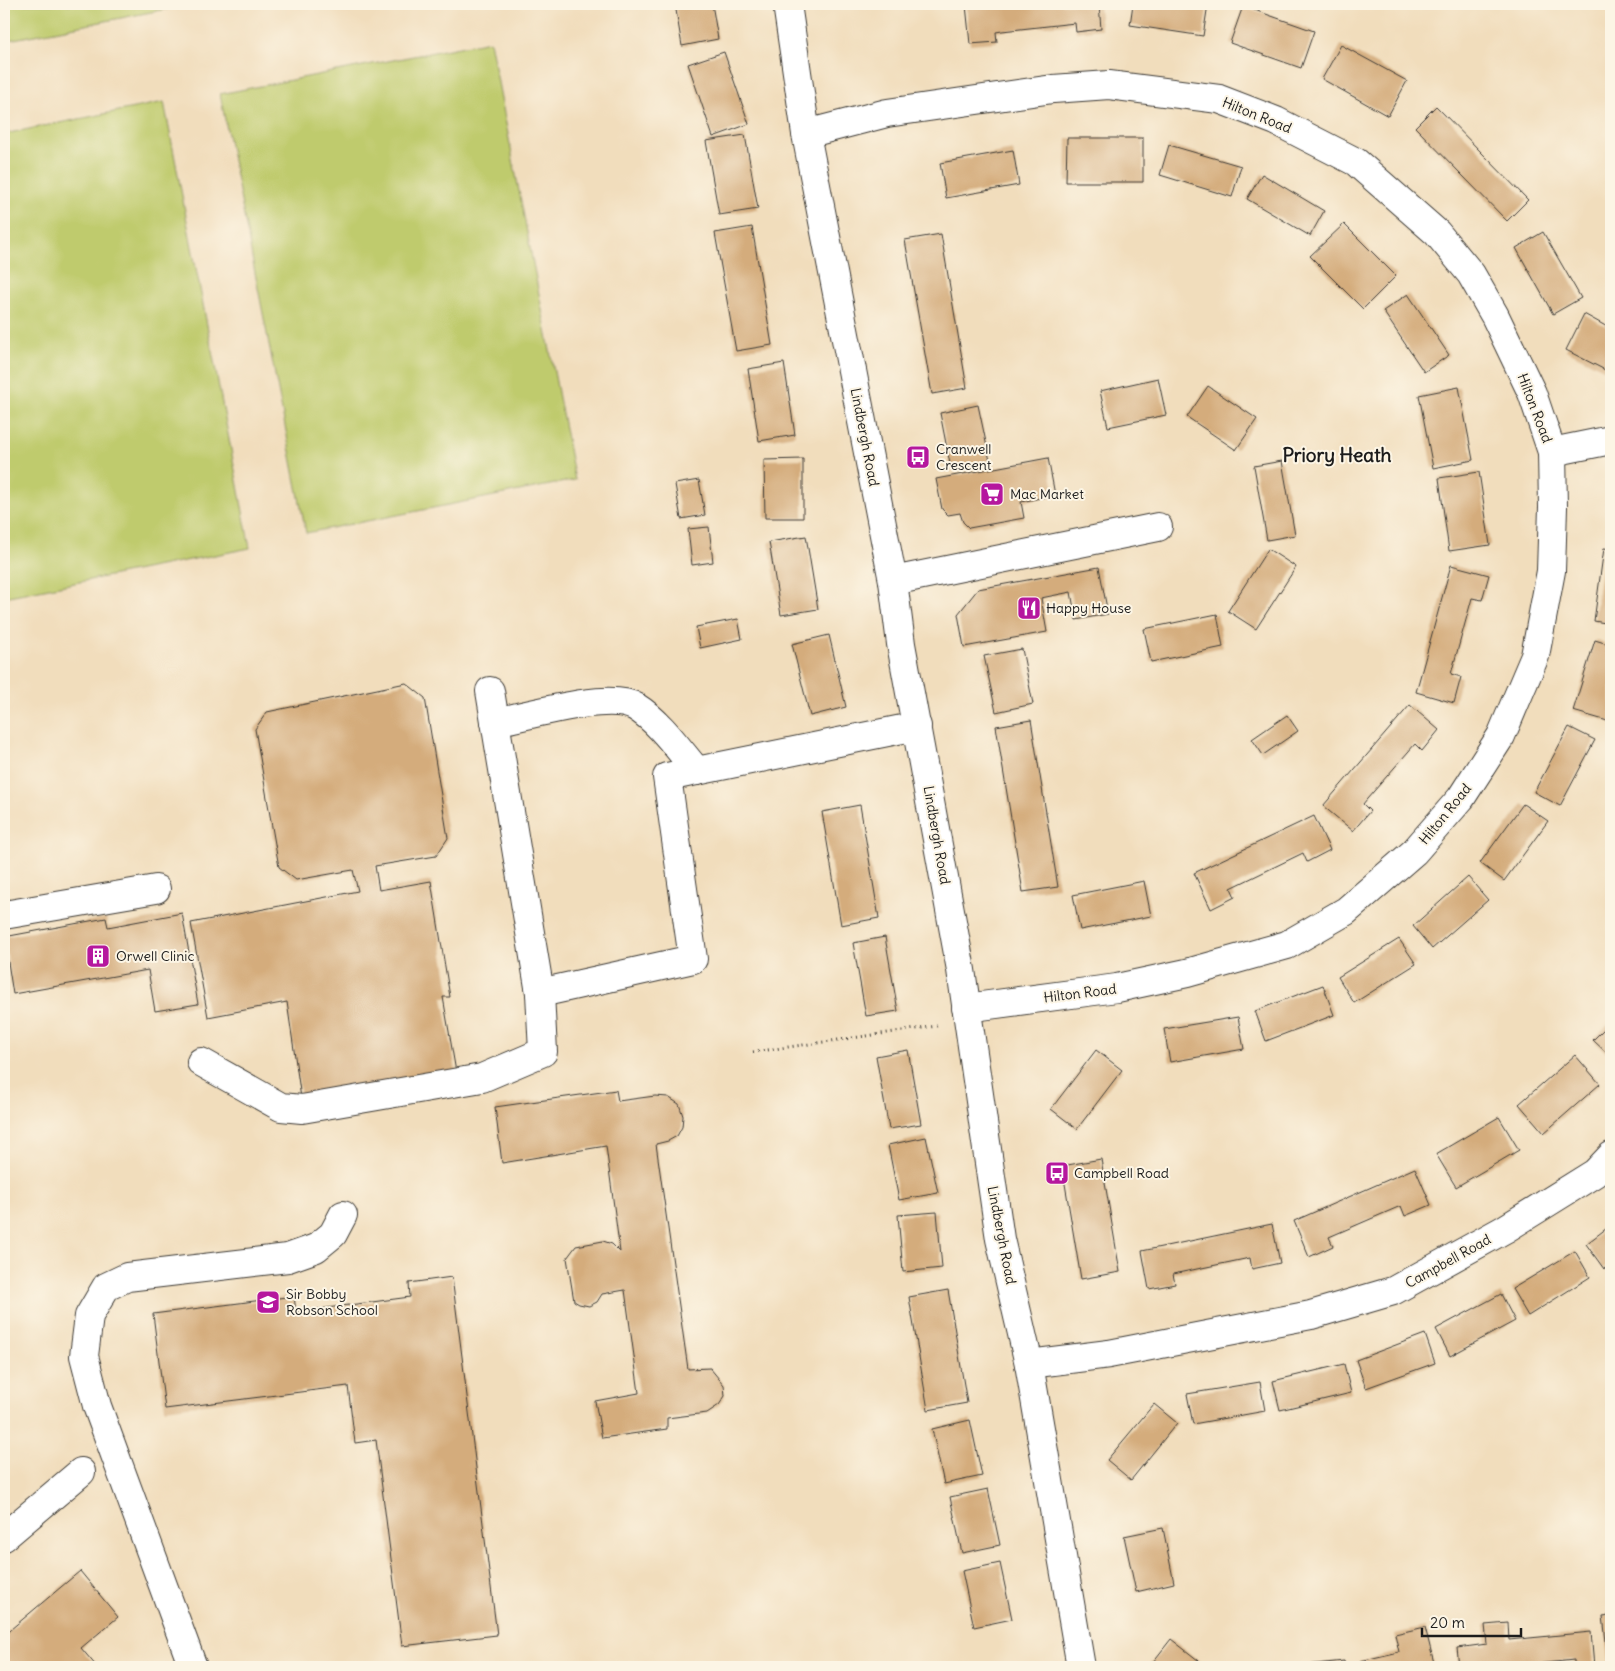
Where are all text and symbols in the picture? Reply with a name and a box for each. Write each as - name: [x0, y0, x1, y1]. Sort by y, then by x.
- street label: Hilton Road: [1220, 93, 1294, 137]
- street label: Hilton Road: [1513, 371, 1557, 445]
- street label: Lindbergh Road: [847, 386, 883, 488]
- place label: Cranwell Crescent: [936, 440, 992, 474]
- district label: Priory Heath: [1282, 443, 1392, 467]
- bus stop icon: Cranwell Crescent: [905, 444, 931, 470]
- supermarket icon: Mac Market: [979, 481, 1005, 507]
- place label: Mac Market: [1010, 485, 1084, 503]
- restaurant icon: Happy House: [1016, 595, 1042, 621]
- place label: Happy House: [1046, 599, 1131, 617]
- street label: Hilton Road: [1415, 780, 1475, 848]
- street label: Lindbergh Road: [919, 784, 955, 886]
- building icon: Orwell Clinic: [85, 943, 111, 969]
- place label: Orwell Clinic: [116, 947, 195, 965]
- street label: Hilton Road: [1043, 980, 1117, 1006]
- bus stop icon: Campbell Road: [1044, 1160, 1070, 1186]
- place label: Campbell Road: [1074, 1164, 1169, 1182]
- street label: Lindbergh Road: [984, 1184, 1020, 1286]
- street label: Campbell Road: [1402, 1230, 1494, 1292]
- place label: Sir Bobby Robson School: [286, 1285, 378, 1319]
- school or university icon: Sir Bobby Robson School: [255, 1289, 281, 1315]
- scale bar: [1422, 1606, 1521, 1638]
- text: 20 m: [1430, 1613, 1465, 1632]

